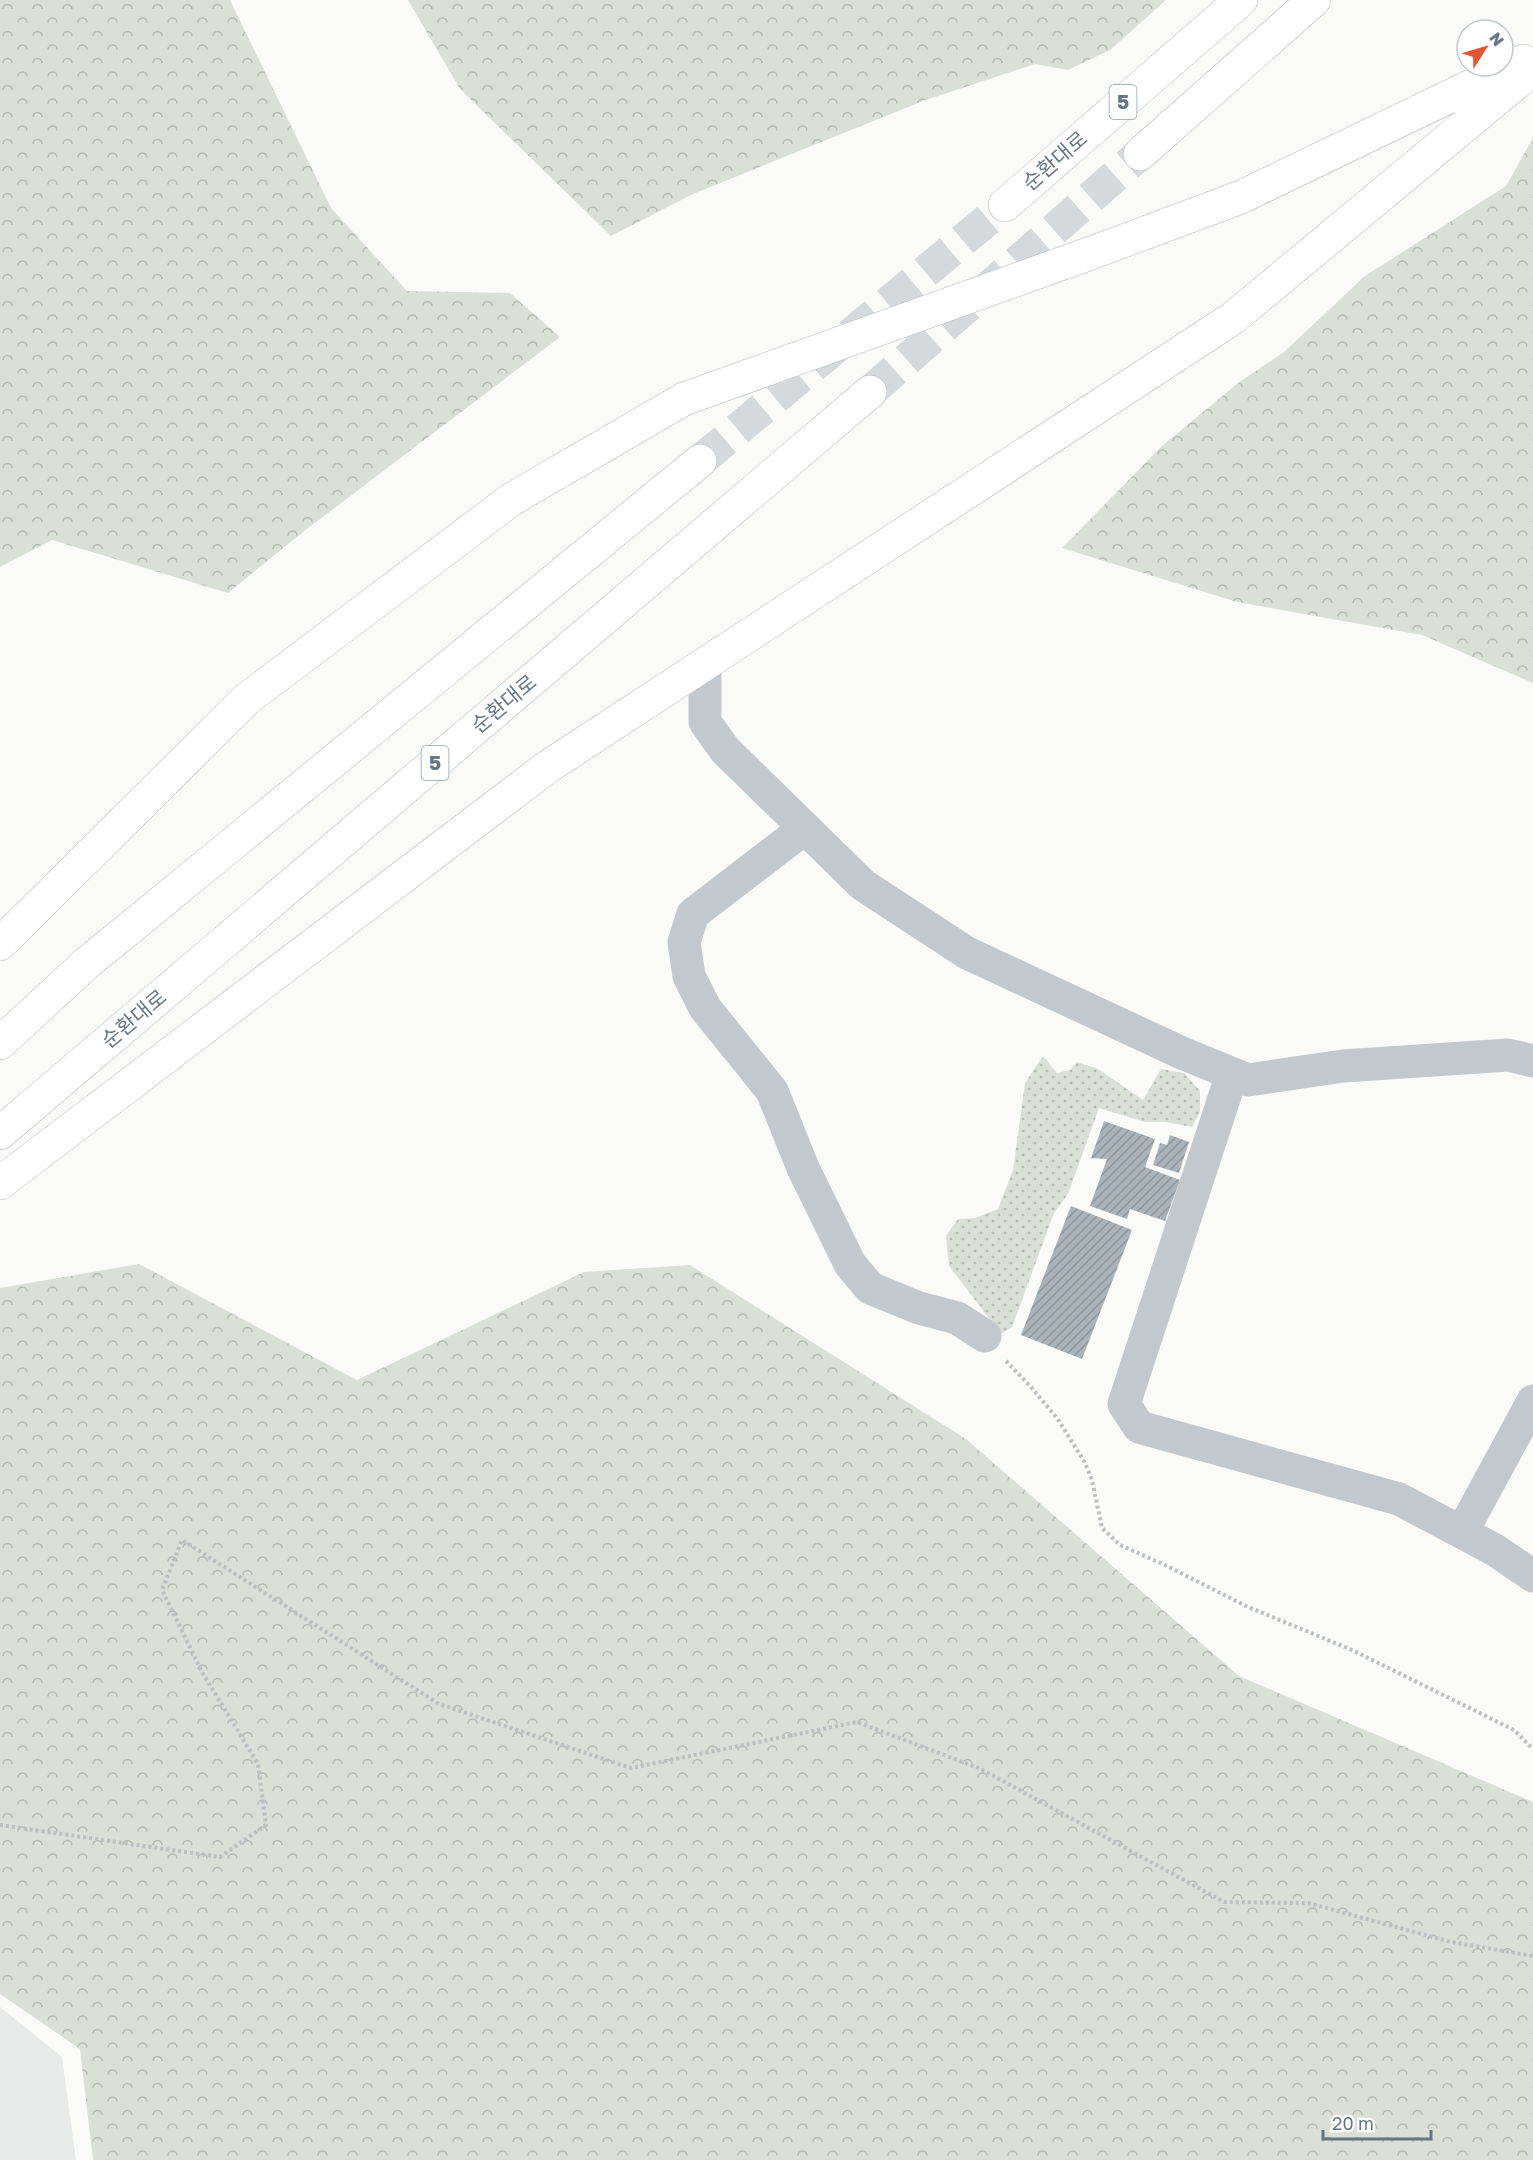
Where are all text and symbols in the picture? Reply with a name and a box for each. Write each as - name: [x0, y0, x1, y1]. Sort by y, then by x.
- north arrow: [1455, 18, 1515, 78]
- text: N: [1485, 28, 1509, 50]
- road number: 5: [1110, 85, 1136, 119]
- street label: 순환대로: [1017, 125, 1092, 195]
- street label: 순환대로: [465, 668, 541, 738]
- road number: 5: [422, 746, 448, 780]
- street label: 순환대로: [95, 983, 171, 1053]
- scale bar: [1323, 2103, 1431, 2141]
- text: 20 m: [1332, 2112, 1374, 2134]

